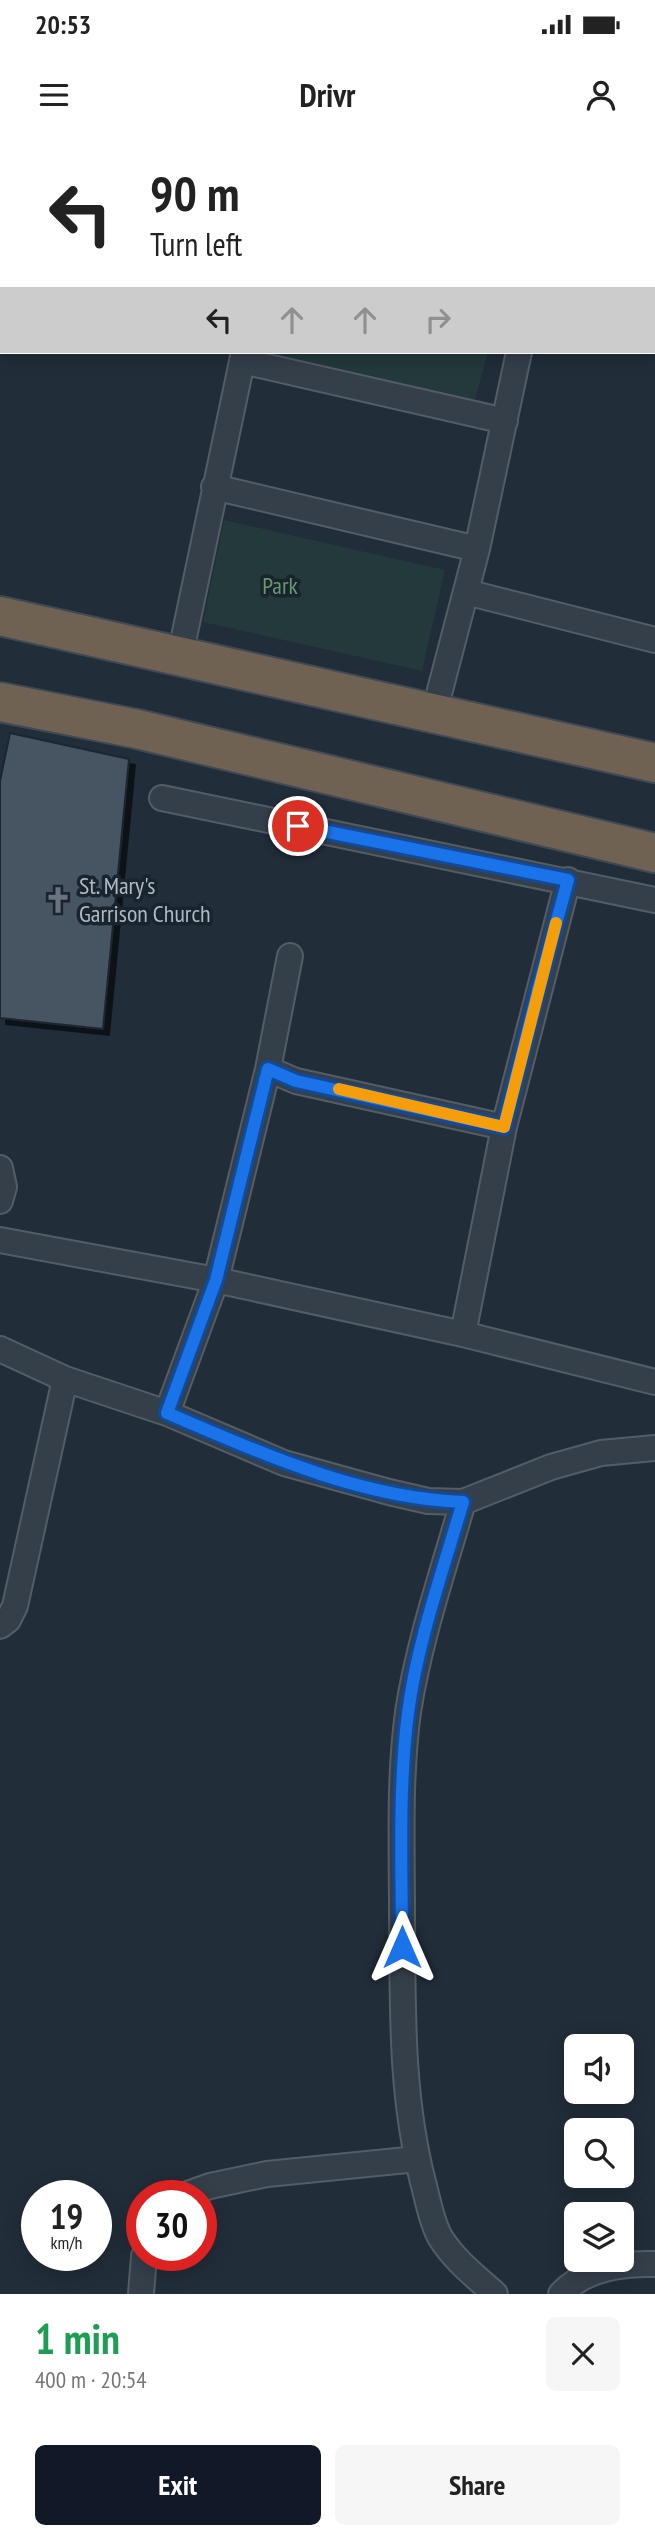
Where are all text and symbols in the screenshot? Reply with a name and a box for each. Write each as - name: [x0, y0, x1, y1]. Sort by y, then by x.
- text: 20:53: [35, 8, 91, 41]
- text: Drivr: [300, 74, 355, 116]
- icon: menu: [35, 76, 73, 114]
- icon: person: [582, 76, 620, 114]
- text: 90 m: [150, 161, 239, 225]
- icon: left: [35, 168, 126, 259]
- text: Turn left: [150, 223, 242, 265]
- icon: left: [200, 301, 238, 339]
- icon: ahead: [273, 301, 311, 339]
- icon: ahead: [346, 301, 384, 339]
- icon: right: [419, 301, 457, 339]
- park label: Park: [262, 570, 299, 601]
- pin: [268, 796, 328, 856]
- icon: arrive: [279, 807, 317, 845]
- place label: St. Mary's Garrison Church: [79, 870, 211, 929]
- church icon: St. Mary's Garrison Church: [43, 885, 73, 915]
- position arrow: [365, 1910, 439, 1984]
- map controls: [564, 2034, 634, 2272]
- button: sound: [564, 2034, 634, 2104]
- button: search: [564, 2118, 634, 2188]
- speed limit sign: 30: [126, 2180, 217, 2271]
- text: 19: [50, 2193, 83, 2239]
- button: layers: [564, 2202, 634, 2272]
- text: km/h: [51, 2231, 82, 2254]
- text: 1 min: [35, 2311, 120, 2366]
- button: close: [546, 2317, 620, 2391]
- text: 400 m · 20:54: [35, 2365, 147, 2394]
- button: Exit: [35, 2445, 321, 2525]
- button: Share: [335, 2445, 620, 2525]

